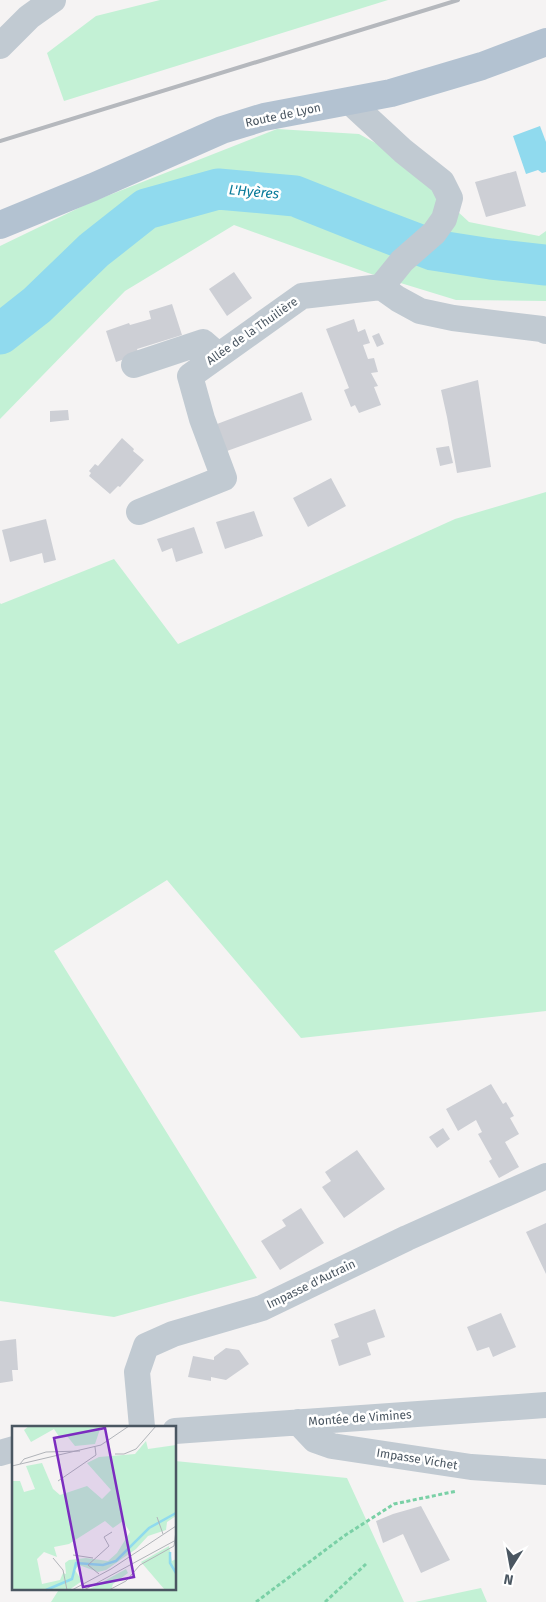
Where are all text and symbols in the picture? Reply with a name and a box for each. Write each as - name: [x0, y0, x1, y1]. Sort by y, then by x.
- street label: Route de Lyon: [244, 100, 322, 130]
- water label: L'Hyères: [228, 181, 280, 203]
- street label: Allée de la Thuilière: [204, 294, 300, 368]
- street label: Impasse d'Autrain: [264, 1256, 358, 1312]
- street label: Montée de Vimines: [308, 1407, 413, 1429]
- inset map: [12, 1426, 176, 1590]
- street label: Impasse Vichet: [376, 1446, 459, 1472]
- north arrow: [486, 1542, 536, 1592]
- text: N: [502, 1570, 515, 1589]

